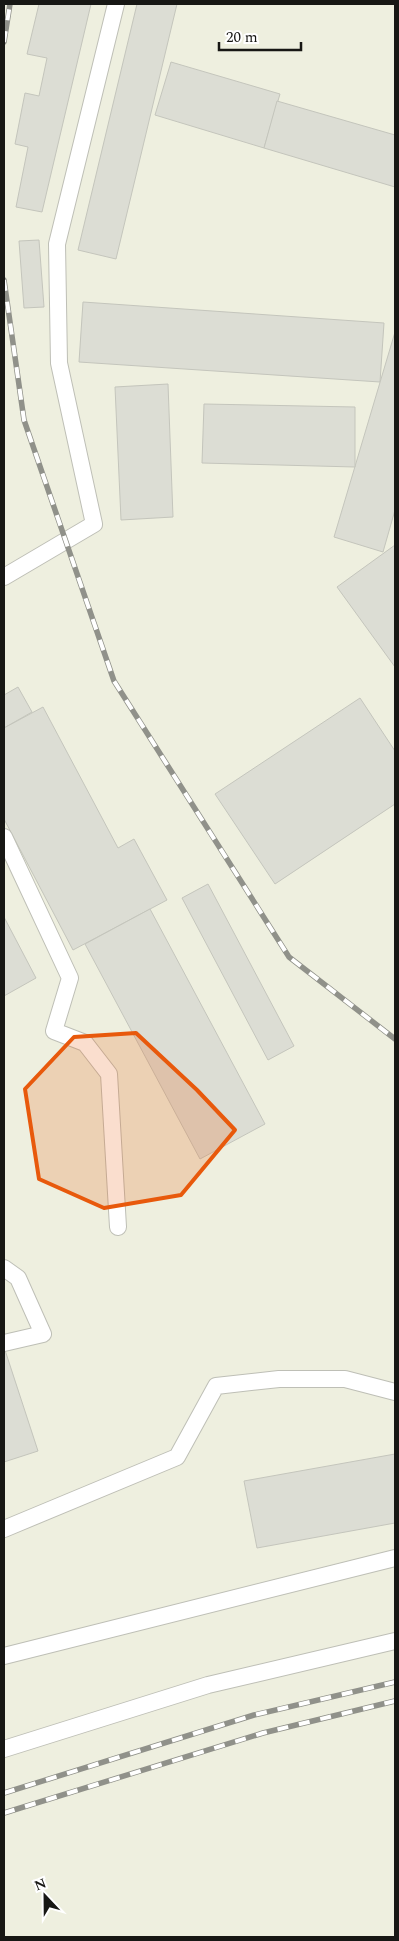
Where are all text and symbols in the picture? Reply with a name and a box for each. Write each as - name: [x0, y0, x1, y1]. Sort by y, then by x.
- scale bar: [219, 20, 302, 52]
- text: 20 m: [226, 26, 258, 49]
- north arrow: [20, 1871, 70, 1921]
- text: N: [31, 1873, 50, 1896]

